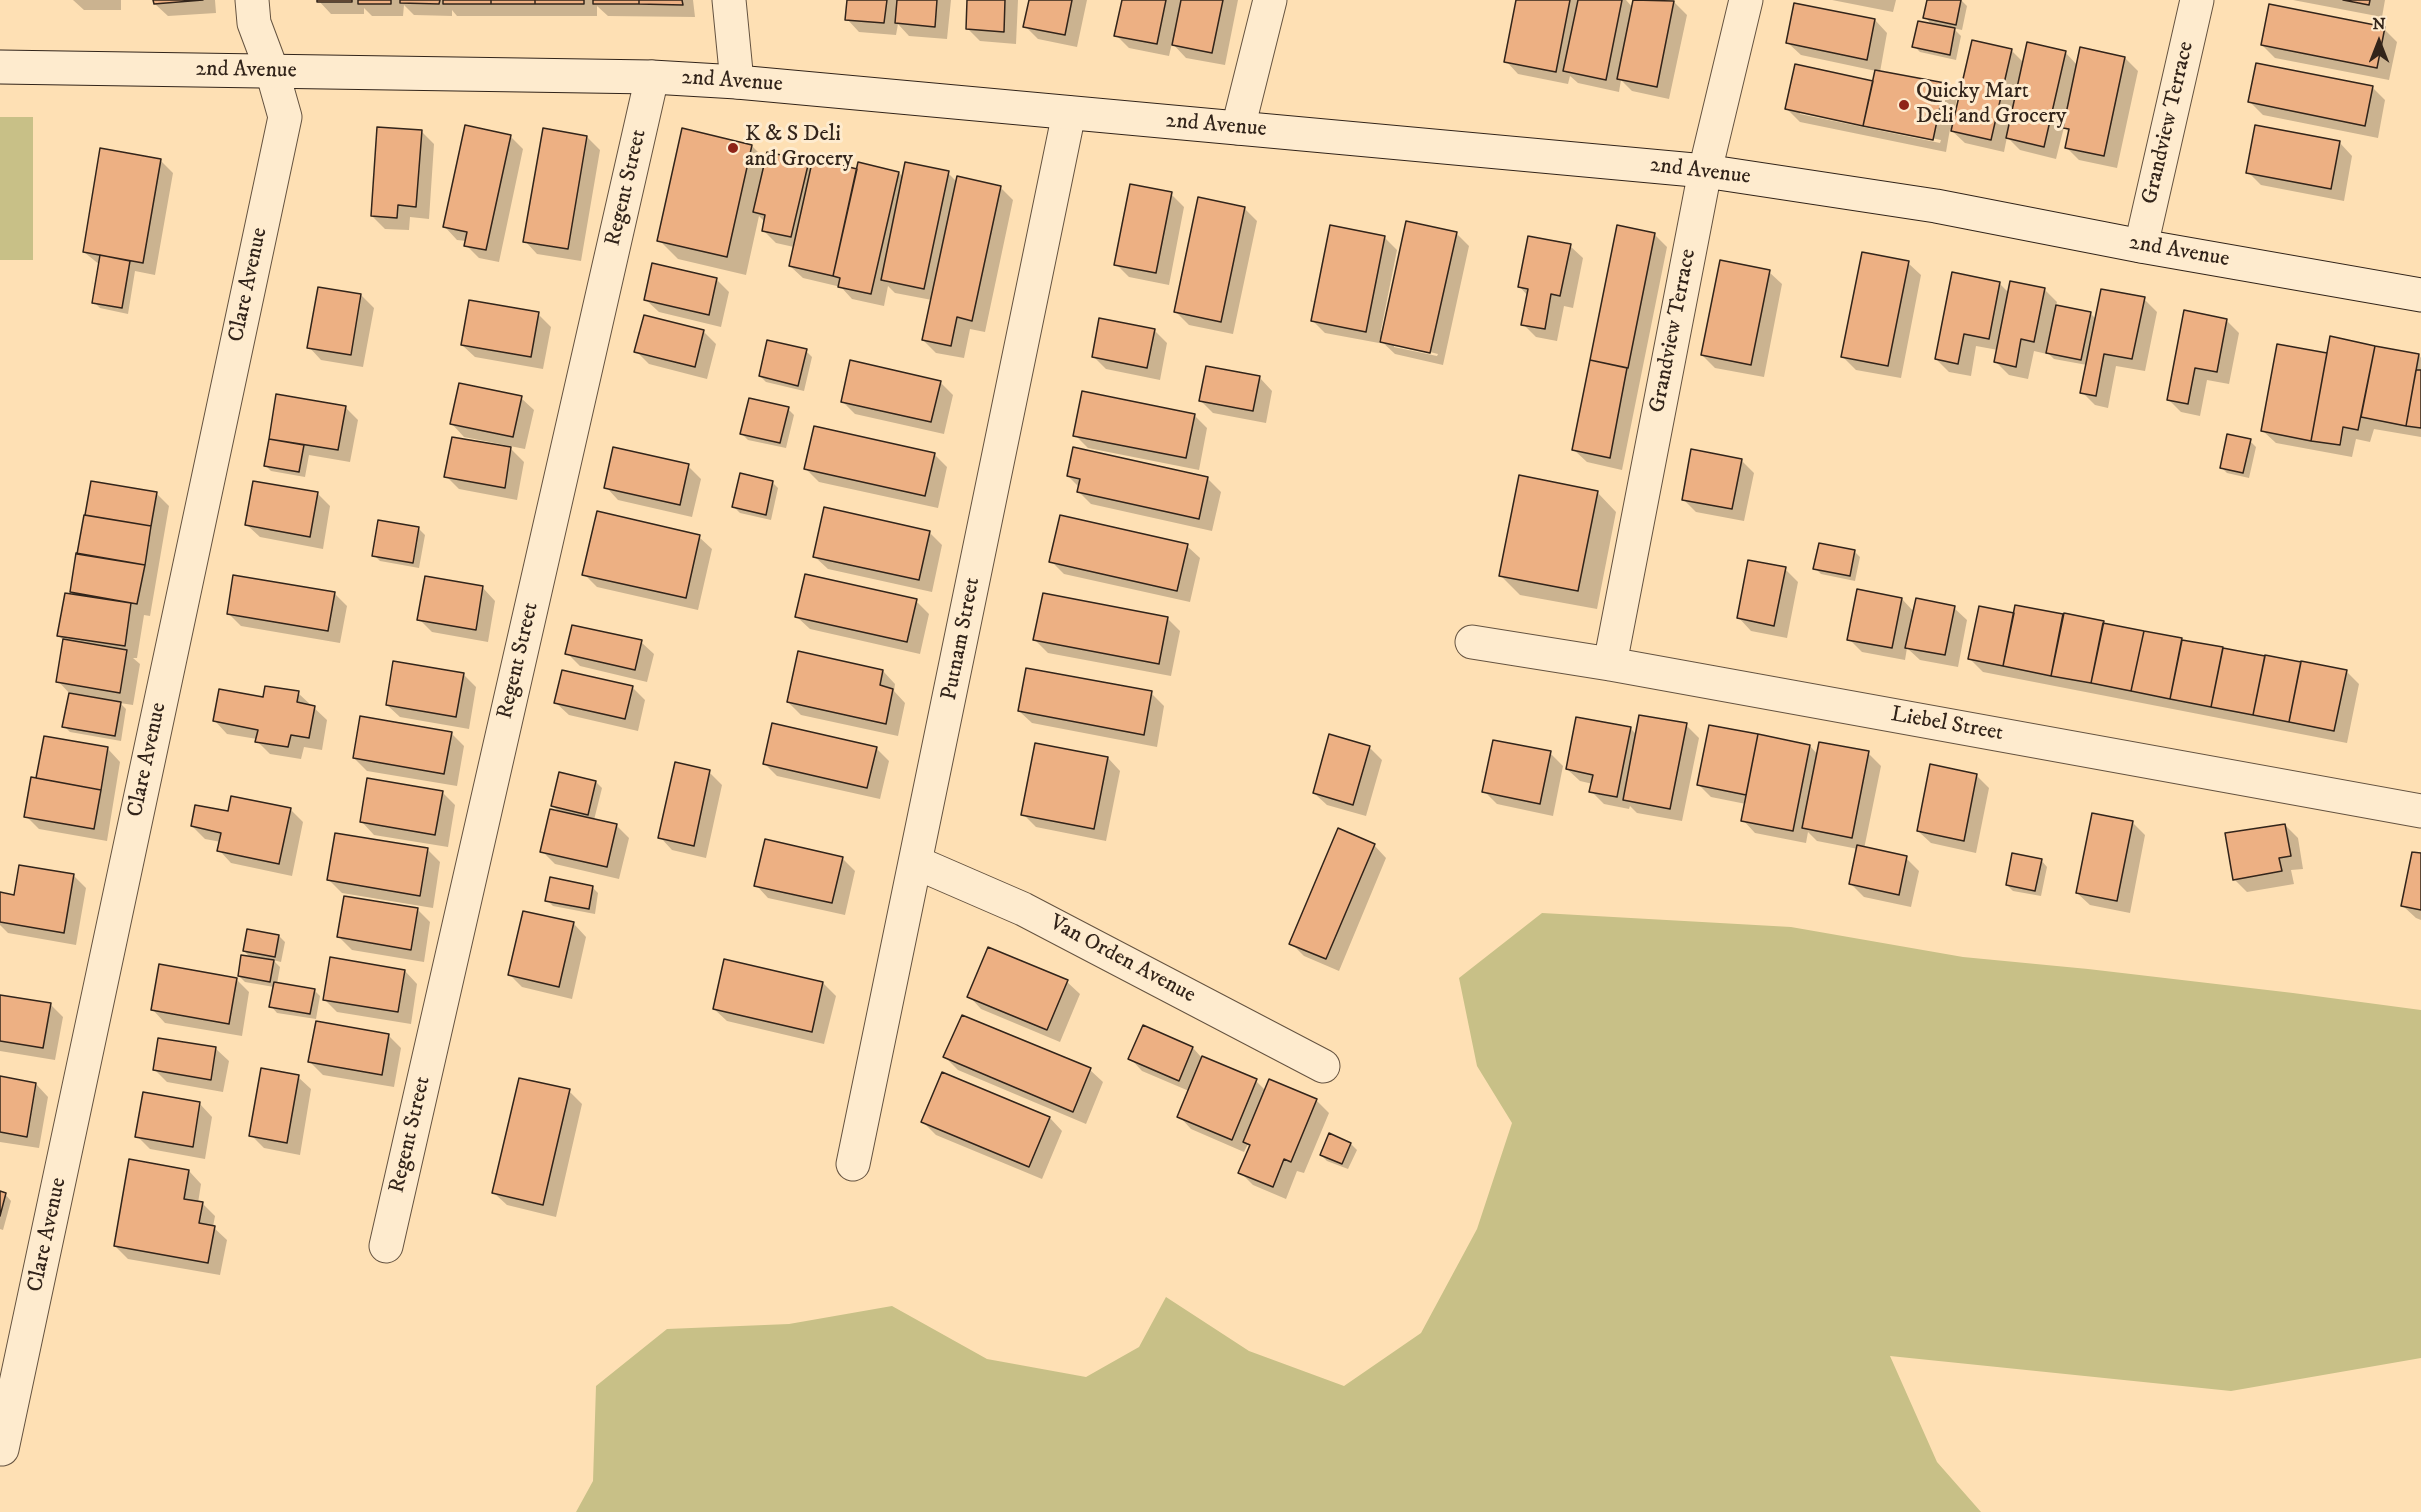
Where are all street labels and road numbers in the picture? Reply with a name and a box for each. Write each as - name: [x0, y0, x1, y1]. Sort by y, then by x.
- street label: Grandview Terrace: [2137, 39, 2201, 207]
- street label: 2nd Avenue: [195, 57, 297, 85]
- street label: 2nd Avenue: [681, 65, 783, 99]
- street label: 2nd Avenue: [1164, 108, 1268, 144]
- street label: Regent Street: [601, 127, 653, 249]
- street label: 2nd Avenue: [1648, 153, 1752, 191]
- street label: Clare Avenue: [224, 226, 274, 344]
- street label: 2nd Avenue: [2127, 230, 2231, 274]
- street label: Grandview Terrace: [1645, 247, 1703, 415]
- street label: Putnam Street: [937, 575, 987, 703]
- street label: Regent Street: [493, 600, 545, 722]
- street label: Clare Avenue: [123, 701, 173, 819]
- street label: Liebel Street: [1889, 702, 2005, 748]
- street label: Van Orden Avenue: [1044, 910, 1200, 1010]
- street label: Regent Street: [385, 1074, 437, 1196]
- street label: Clare Avenue: [23, 1176, 73, 1294]

